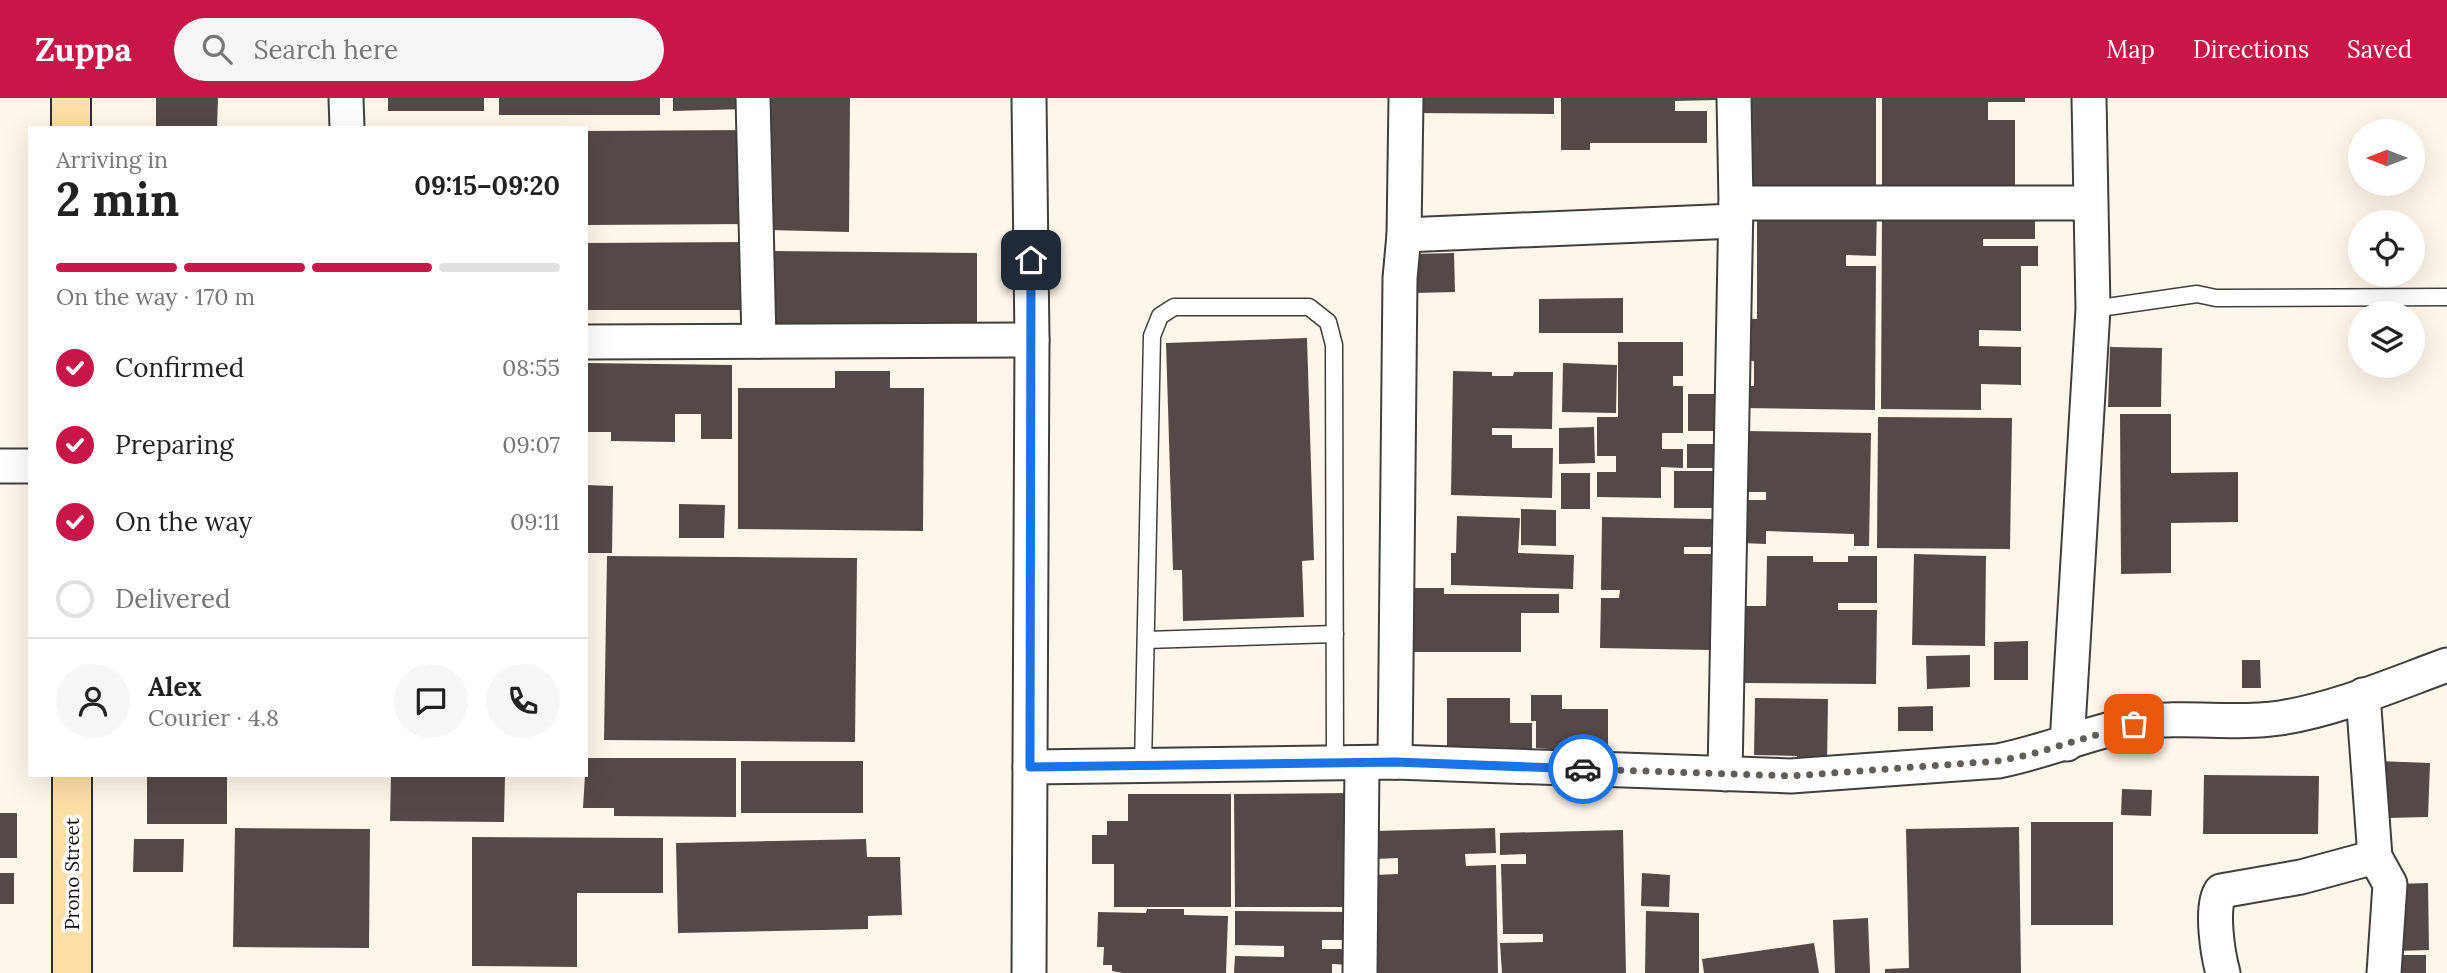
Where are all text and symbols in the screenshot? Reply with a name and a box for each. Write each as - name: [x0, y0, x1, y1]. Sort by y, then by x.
- search box: [174, 18, 664, 81]
- text: Zuppa: [35, 28, 132, 70]
- icon: search: [198, 30, 236, 68]
- text: Search here: [254, 33, 398, 66]
- text: Map: [2106, 34, 2155, 65]
- text: Directions: [2193, 34, 2309, 65]
- text: Saved: [2347, 34, 2412, 65]
- north arrow: [2348, 119, 2426, 196]
- map controls: [2348, 119, 2425, 378]
- text: Arriving in: [56, 145, 168, 174]
- text: 09:15–09:20: [414, 169, 560, 202]
- text: 2 min: [56, 170, 179, 229]
- button: locate: [2348, 210, 2425, 287]
- pin: [1001, 230, 1061, 290]
- icon: home: [1012, 241, 1050, 279]
- text: On the way · 170 m: [56, 282, 255, 311]
- button: layers: [2348, 301, 2425, 378]
- icon: check: [56, 349, 94, 387]
- text: Confirmed: [115, 351, 244, 384]
- text: 08:55: [502, 353, 560, 382]
- icon: check: [56, 426, 94, 464]
- text: Preparing: [115, 428, 234, 461]
- text: 09:07: [502, 430, 560, 459]
- icon: check: [56, 503, 94, 541]
- text: On the way: [115, 505, 252, 538]
- text: 09:11: [510, 507, 560, 536]
- text: Delivered: [115, 582, 231, 615]
- button: person: [56, 664, 130, 738]
- button: chat: [394, 664, 468, 738]
- button: phone: [486, 664, 560, 738]
- text: Alex: [148, 670, 202, 703]
- pin: [2104, 694, 2164, 754]
- text: Courier · 4.8: [148, 703, 279, 732]
- icon: bag: [2115, 705, 2153, 743]
- courier: [1548, 734, 1618, 804]
- icon: car: [1564, 750, 1602, 788]
- street label: Prono Street: [60, 817, 84, 930]

